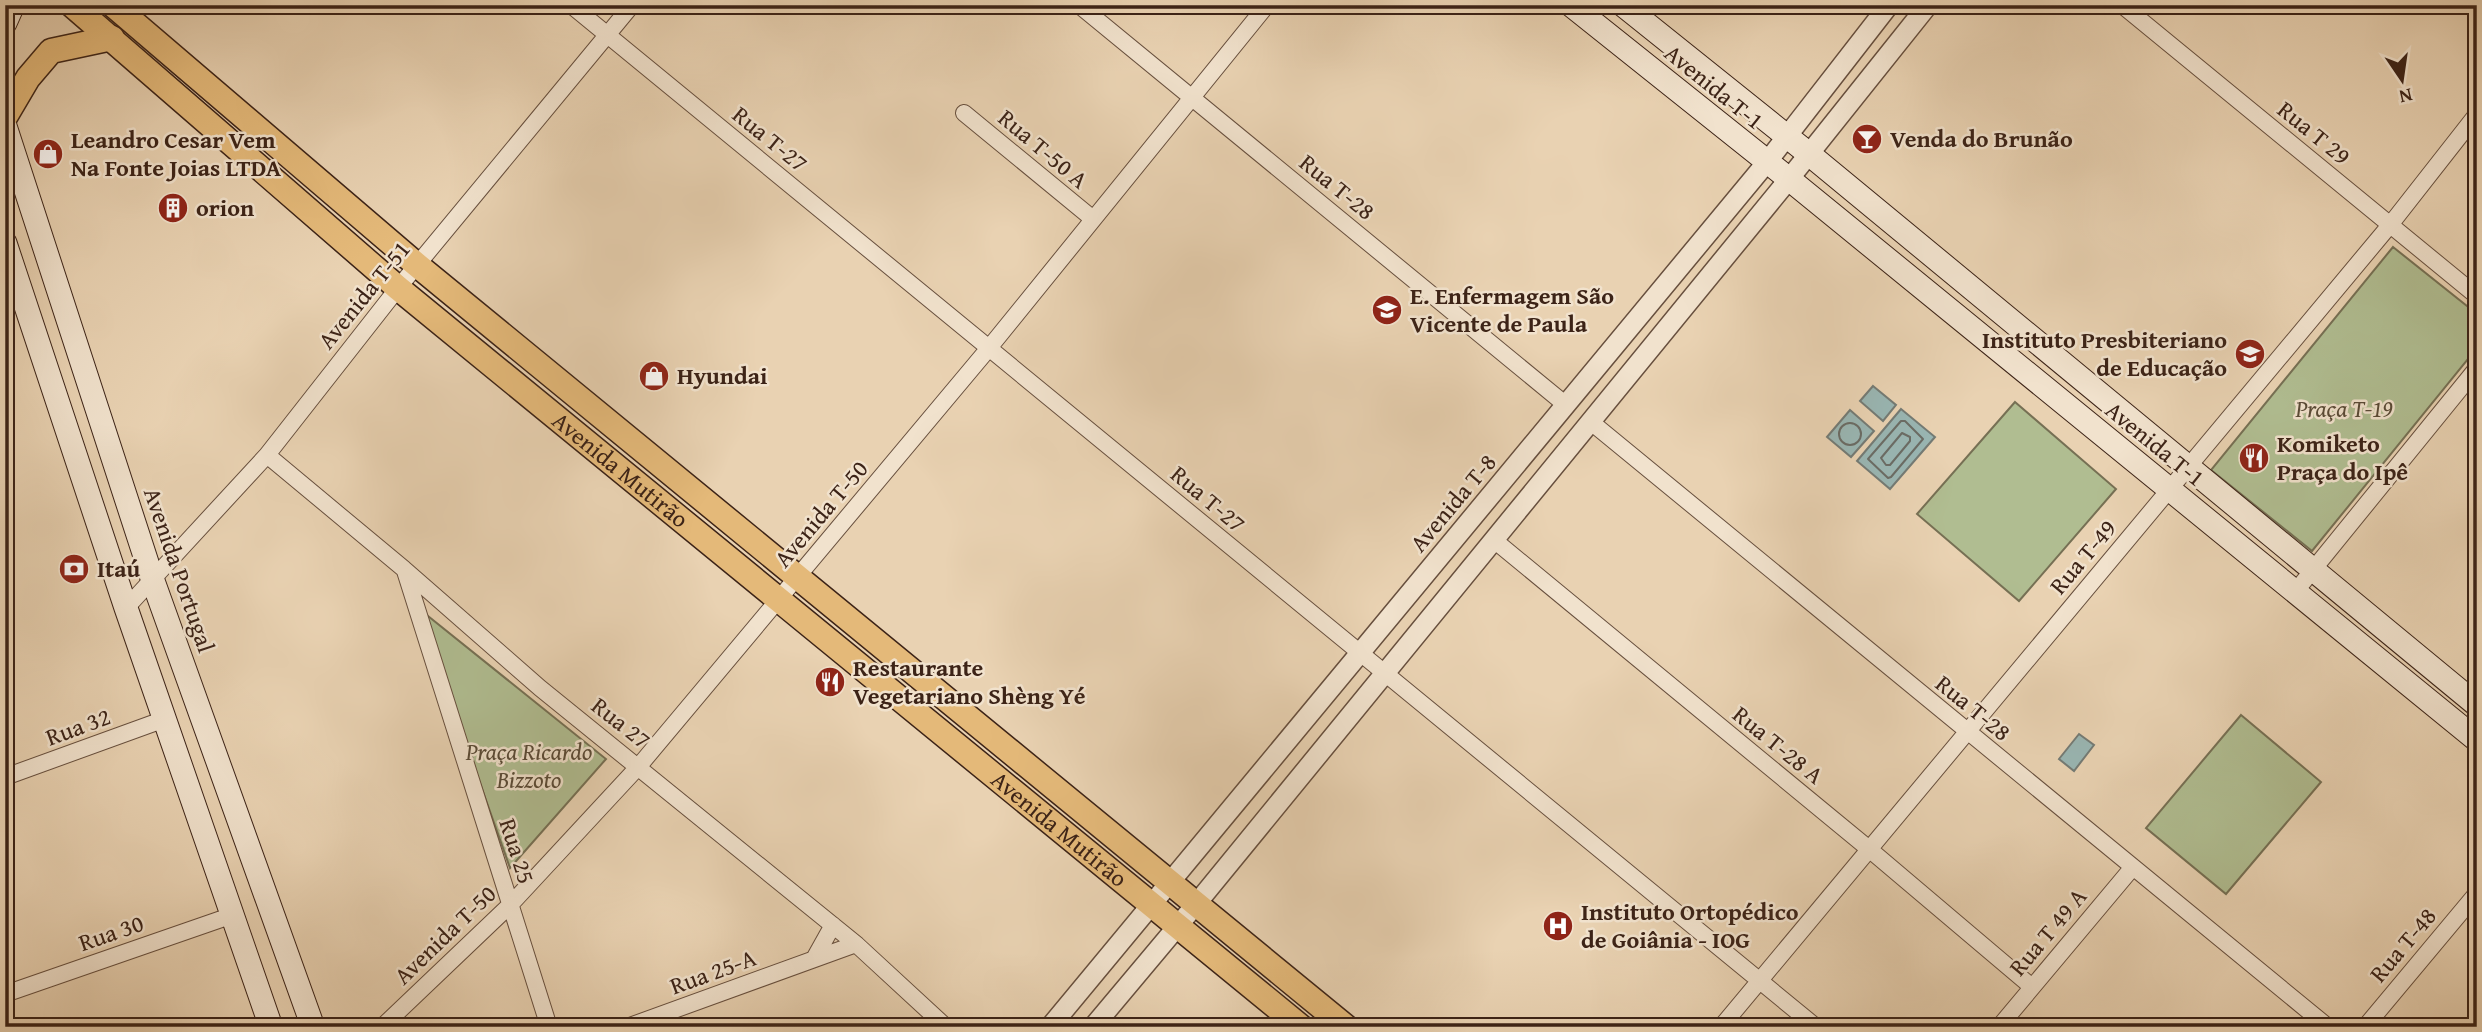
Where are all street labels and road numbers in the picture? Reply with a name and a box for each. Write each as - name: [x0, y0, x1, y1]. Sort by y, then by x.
- street label: Avenida T-1: [1657, 36, 1772, 138]
- street label: Rua T 29: [2270, 92, 2358, 173]
- street label: Rua T-27: [725, 97, 816, 180]
- street label: Rua T-50 A: [991, 100, 1096, 197]
- street label: Rua T-28: [1292, 145, 1383, 228]
- street label: Avenida T-51: [309, 233, 418, 356]
- street label: Avenida T-1: [2098, 393, 2213, 495]
- street label: Avenida Mutirão: [545, 403, 696, 536]
- street label: Avenida T-8: [1401, 446, 1504, 559]
- street label: Avenida T-50: [765, 452, 876, 575]
- street label: Rua T-27: [1163, 457, 1253, 540]
- street label: Avenida Portugal: [135, 483, 224, 657]
- street label: Rua T-49: [2041, 512, 2124, 602]
- street label: Rua T-28: [1928, 666, 2019, 749]
- street label: Rua 27: [584, 688, 658, 757]
- street label: Rua T-28 A: [1725, 697, 1832, 792]
- street label: Rua 32: [41, 699, 115, 754]
- street label: Avenida Mutirão: [984, 762, 1135, 895]
- street label: Rua 25: [491, 814, 544, 888]
- street label: Avenida T-50: [386, 877, 504, 993]
- street label: Rua T 49 A: [2000, 880, 2095, 983]
- street label: Rua T-48: [2361, 900, 2444, 990]
- street label: Rua 30: [74, 905, 148, 960]
- street label: Rua 25-A: [665, 940, 761, 1003]

